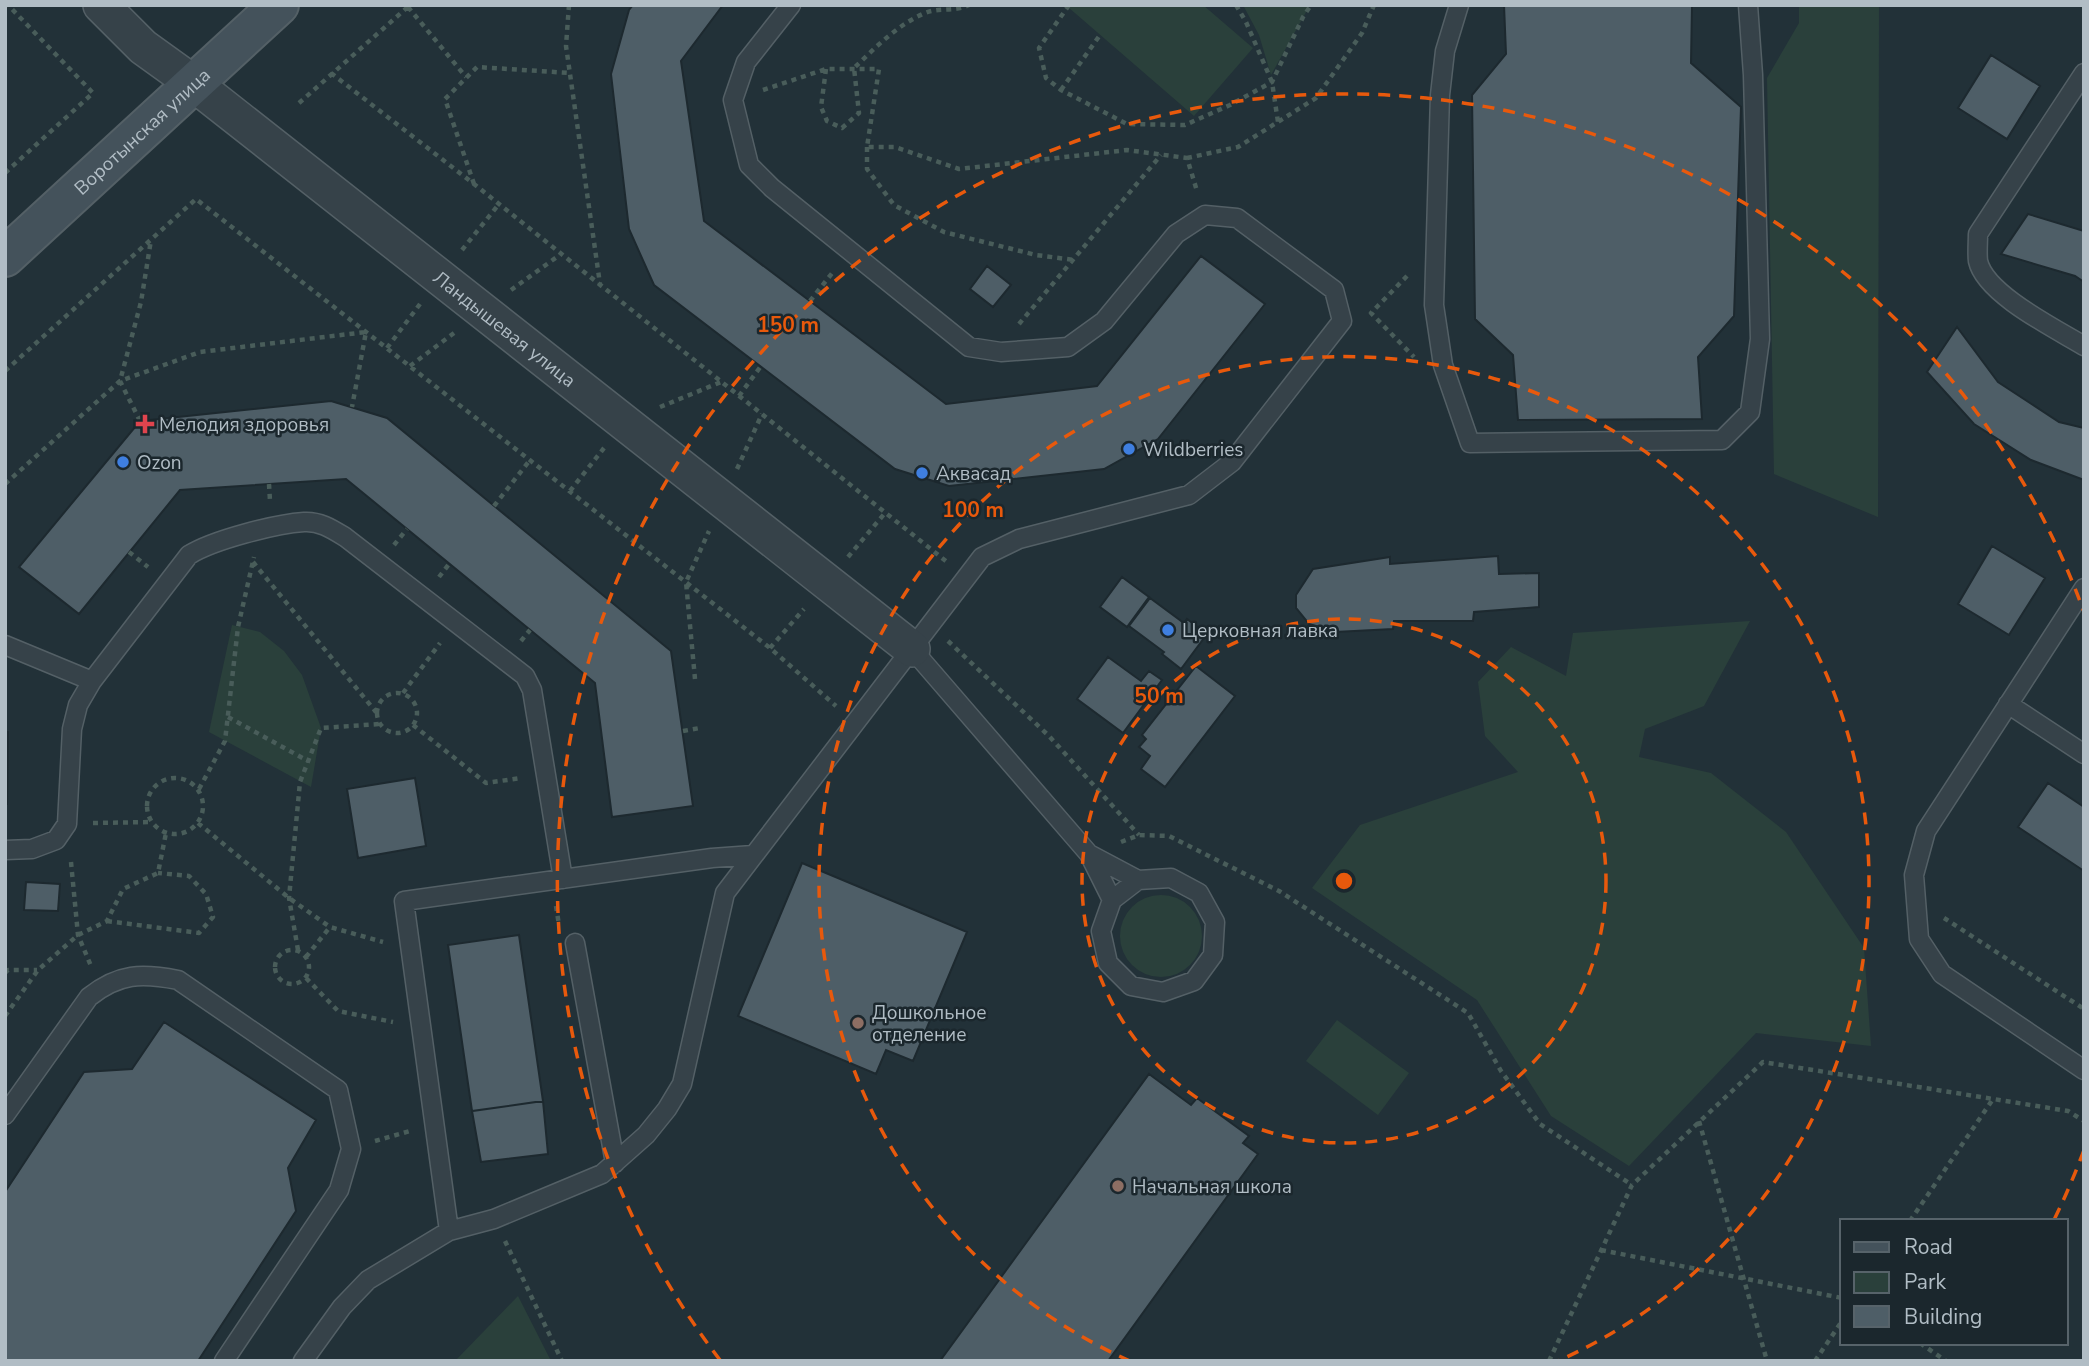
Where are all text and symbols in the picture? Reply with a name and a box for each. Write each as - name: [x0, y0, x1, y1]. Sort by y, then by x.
- street label: Воротынская улица: [69, 62, 216, 201]
- street label: Ландышевая улица: [428, 265, 581, 394]
- text: 150 m: [757, 311, 819, 339]
- place label: Мелодия здоровья: [159, 412, 329, 438]
- marker: Мелодия здоровья: [137, 416, 153, 432]
- place label: Wildberries: [1143, 437, 1243, 463]
- marker: Wildberries: [1121, 441, 1137, 457]
- place label: Ozon: [137, 450, 182, 476]
- marker: Ozon: [115, 454, 131, 470]
- place label: Аквасад: [936, 461, 1011, 487]
- marker: Аквасад: [914, 465, 930, 481]
- text: 100 m: [942, 496, 1004, 524]
- place label: Церковная лавка: [1182, 618, 1338, 644]
- marker: Церковная лавка: [1160, 622, 1176, 638]
- text: 50 m: [1134, 682, 1184, 710]
- centre of rings: [1332, 869, 1356, 893]
- place label: Дошкольное отделение: [872, 1000, 987, 1048]
- marker: Дошкольное отделение: [850, 1015, 866, 1031]
- place label: Начальная школа: [1132, 1174, 1292, 1200]
- marker: Начальная школа: [1110, 1178, 1126, 1194]
- legend: [1840, 1219, 2068, 1345]
- text: Road: [1904, 1233, 1953, 1261]
- text: Park: [1904, 1268, 1946, 1296]
- text: Building: [1904, 1303, 1982, 1331]

